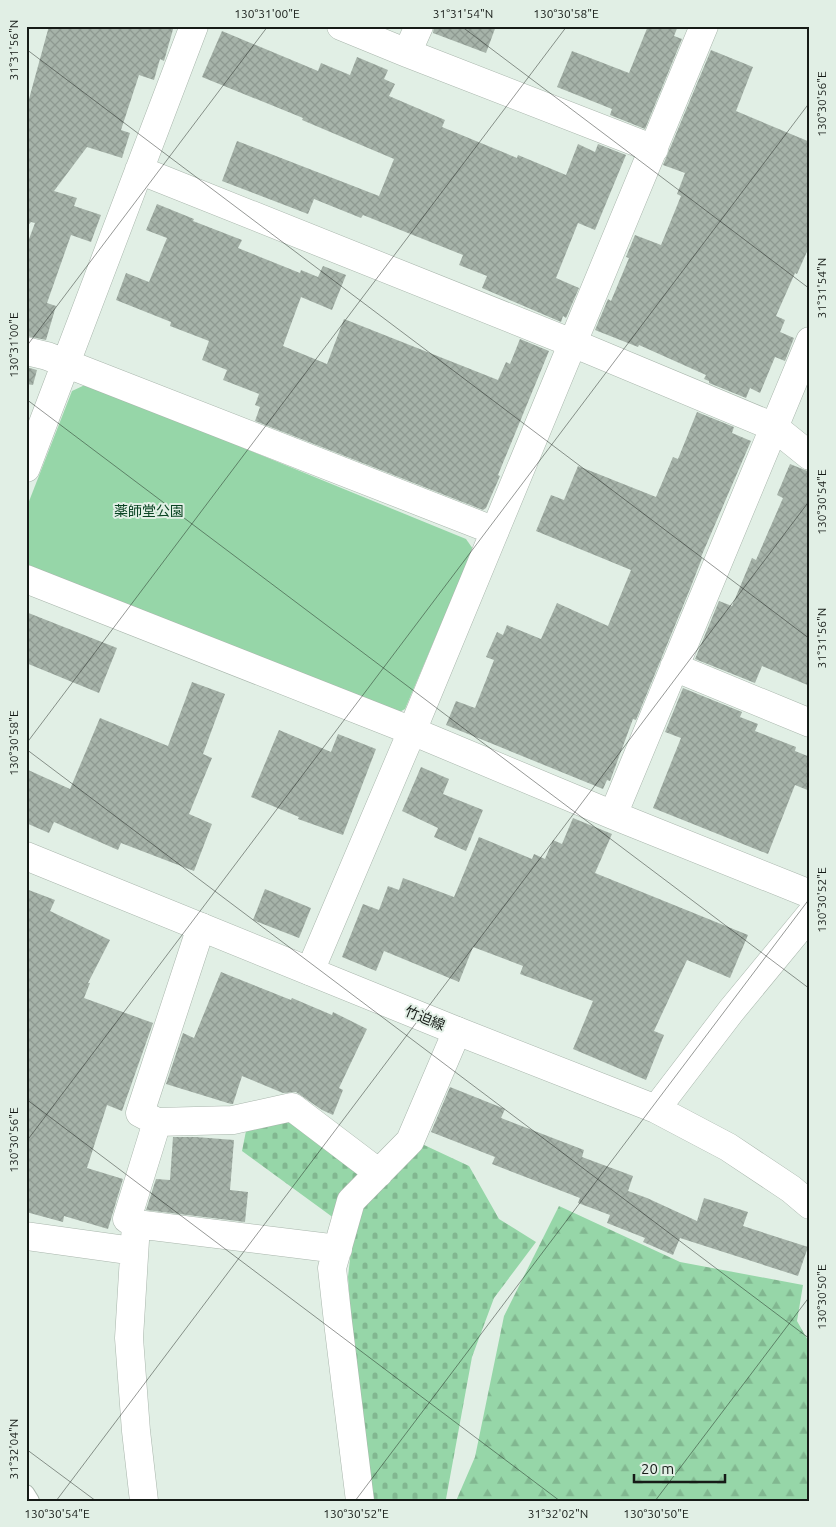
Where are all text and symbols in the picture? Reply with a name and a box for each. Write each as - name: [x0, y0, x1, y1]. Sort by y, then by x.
- text: 130°31'00"E: [234, 7, 300, 20]
- text: 31°31'54"N: [433, 7, 493, 20]
- text: 130°30'58"E: [533, 7, 599, 20]
- text: 31°31'56"N: [7, 20, 20, 80]
- text: 130°30'56"E: [815, 71, 828, 137]
- text: 31°31'54"N: [815, 258, 828, 318]
- text: 130°31'00"E: [7, 312, 20, 378]
- text: 130°30'54"E: [815, 469, 828, 535]
- park label: 薬師堂公園: [114, 503, 184, 519]
- text: 31°31'56"N: [815, 608, 828, 668]
- text: 130°30'58"E: [7, 710, 20, 776]
- text: 130°30'52"E: [815, 867, 828, 933]
- street label: 竹迫線: [403, 1003, 447, 1033]
- text: 130°30'56"E: [7, 1107, 20, 1173]
- text: 130°30'50"E: [815, 1264, 828, 1330]
- text: 31°32'04"N: [7, 1419, 20, 1479]
- scale bar: [634, 1452, 725, 1484]
- text: 20 m: [641, 1460, 674, 1477]
- text: 130°30'54"E: [24, 1507, 90, 1520]
- text: 130°30'52"E: [323, 1507, 389, 1520]
- text: 31°32'02"N: [528, 1507, 588, 1520]
- text: 130°30'50"E: [623, 1507, 689, 1520]

